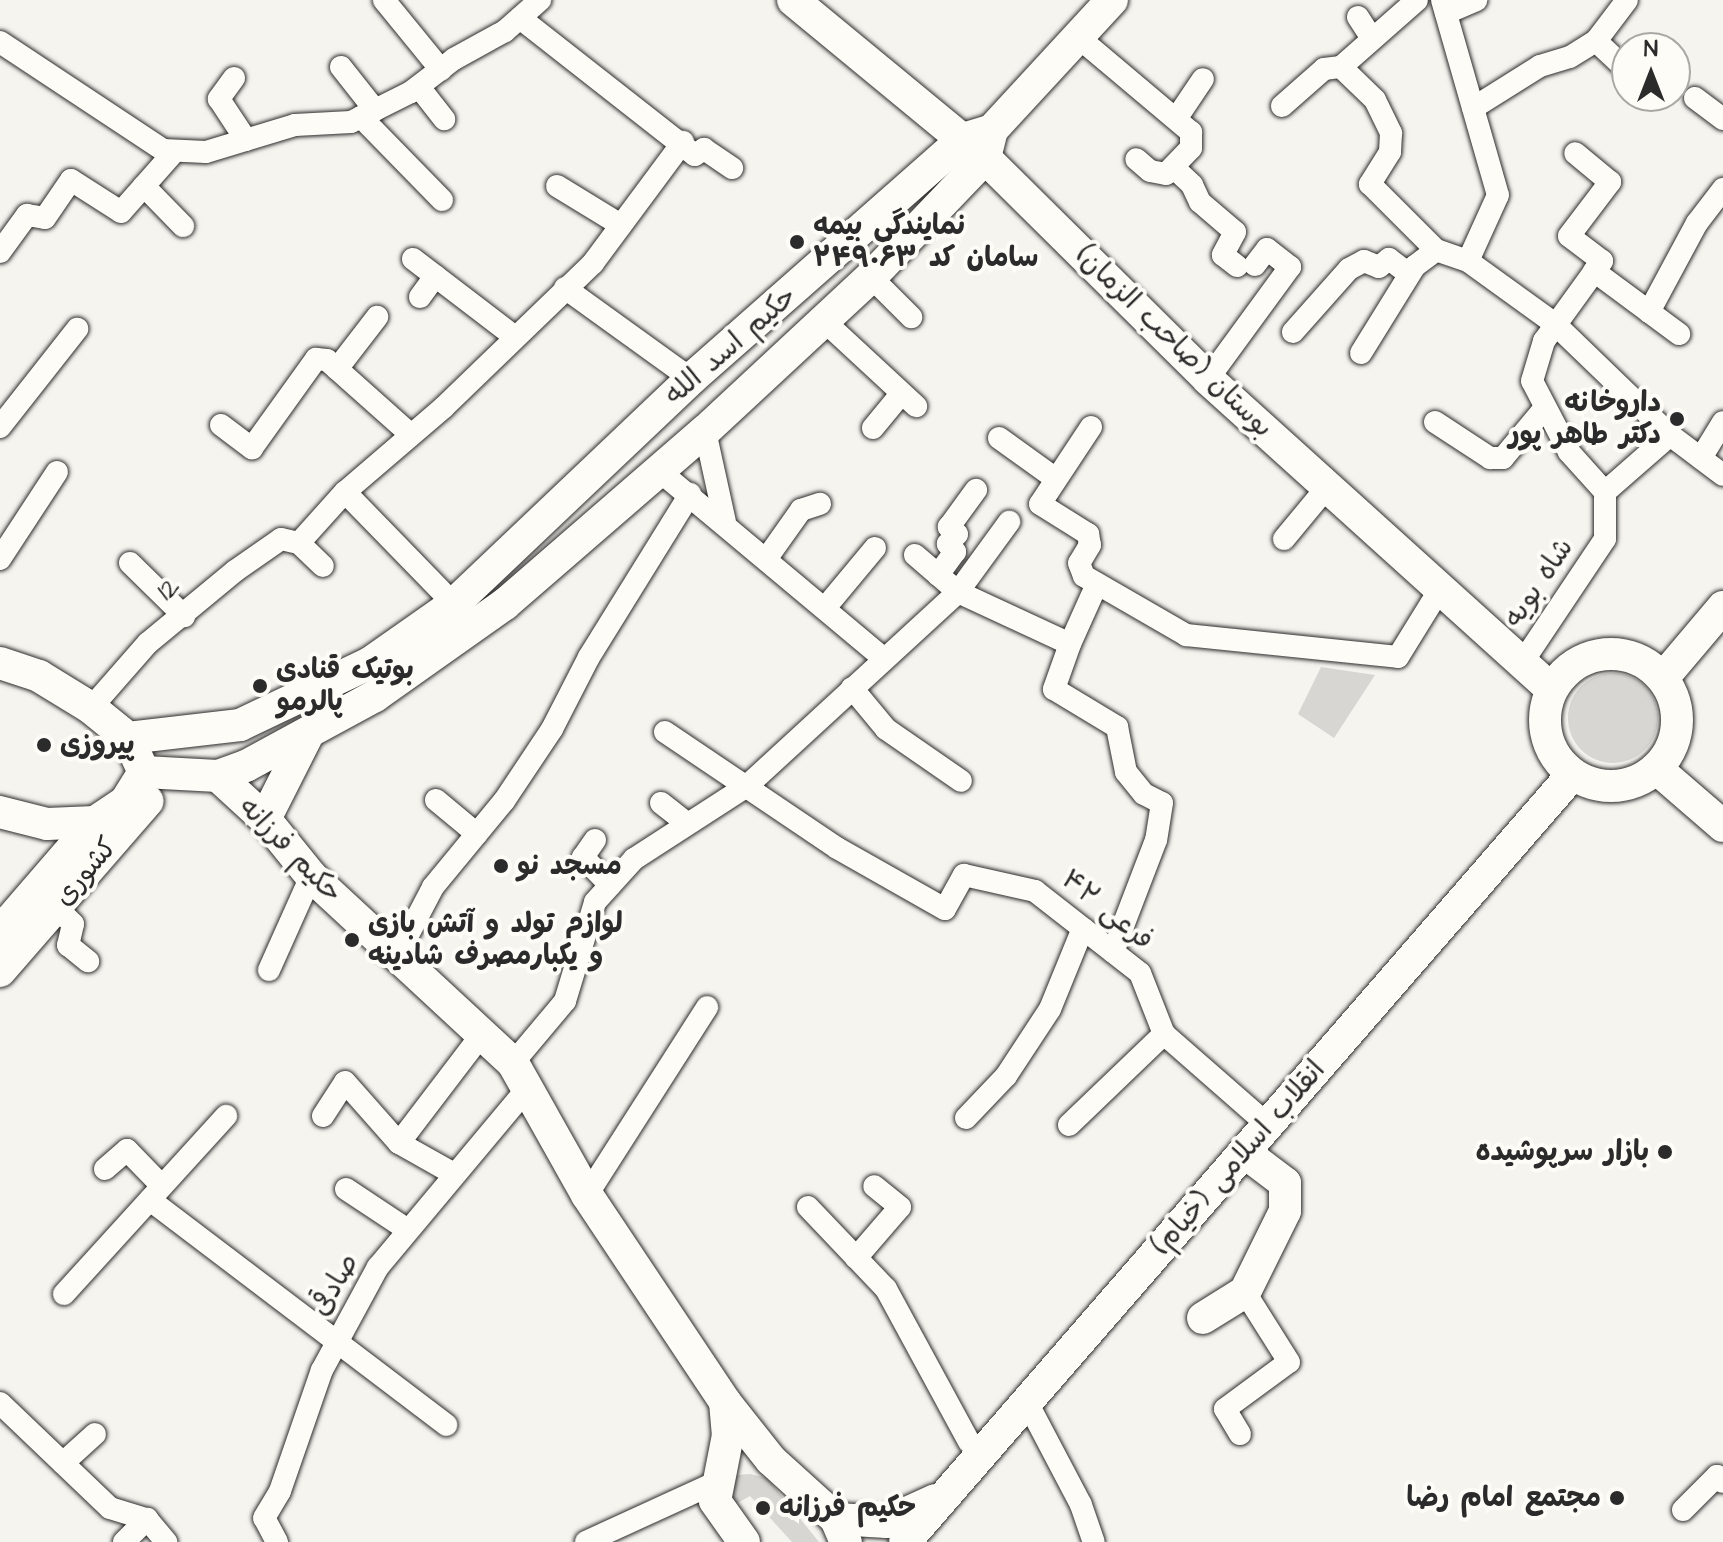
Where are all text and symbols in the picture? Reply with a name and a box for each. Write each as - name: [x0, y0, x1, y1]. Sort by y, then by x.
- north arrow: [1611, 32, 1691, 112]
- text: N: [1644, 34, 1658, 65]
- place label: نمایندگی بیمه سامان کد ۲۴۹۰۶۳: [813, 209, 1038, 275]
- marker: نمایندگی بیمه سامان کد ۲۴۹۰۶۳: [788, 233, 806, 251]
- street label: بوستان (صاحب الزمان): [1068, 239, 1280, 445]
- street label: حکیم اسد الله: [658, 280, 804, 412]
- place label: داروخانه دکتر طاهر پور: [1509, 386, 1661, 452]
- marker: داروخانه دکتر طاهر پور: [1668, 410, 1686, 428]
- street label: شاه بویه: [1497, 532, 1581, 634]
- street label: 12: [151, 570, 187, 608]
- place label: بوتیک قنادی پالرمو: [276, 653, 414, 719]
- marker: بوتیک قنادی پالرمو: [251, 677, 269, 695]
- place label: پیروزی: [60, 728, 134, 762]
- marker: پیروزی: [35, 736, 53, 754]
- street label: حکیم فرزانه: [231, 790, 349, 910]
- street label: کشوری: [47, 831, 125, 913]
- place label: مسجد نو: [517, 849, 622, 883]
- marker: مسجد نو: [492, 857, 510, 875]
- street label: فرعی ۴۲: [1054, 863, 1160, 957]
- place label: لوازم تولد و آتش بازی و یکبارمصرف شادینه: [368, 907, 623, 973]
- marker: لوازم تولد و آتش بازی و یکبارمصرف شادینه: [343, 931, 361, 949]
- street label: انقلاب اسلامی (خیام): [1145, 1054, 1333, 1262]
- place label: بازار سرپوشیده: [1475, 1135, 1649, 1169]
- marker: بازار سرپوشیده: [1656, 1143, 1674, 1161]
- street label: صادقی: [304, 1248, 366, 1322]
- place label: مجتمع امام رضا: [1407, 1481, 1601, 1515]
- marker: مجتمع امام رضا: [1608, 1489, 1626, 1507]
- place label: حکیم فرزانه: [779, 1491, 916, 1525]
- marker: حکیم فرزانه: [754, 1499, 772, 1517]

